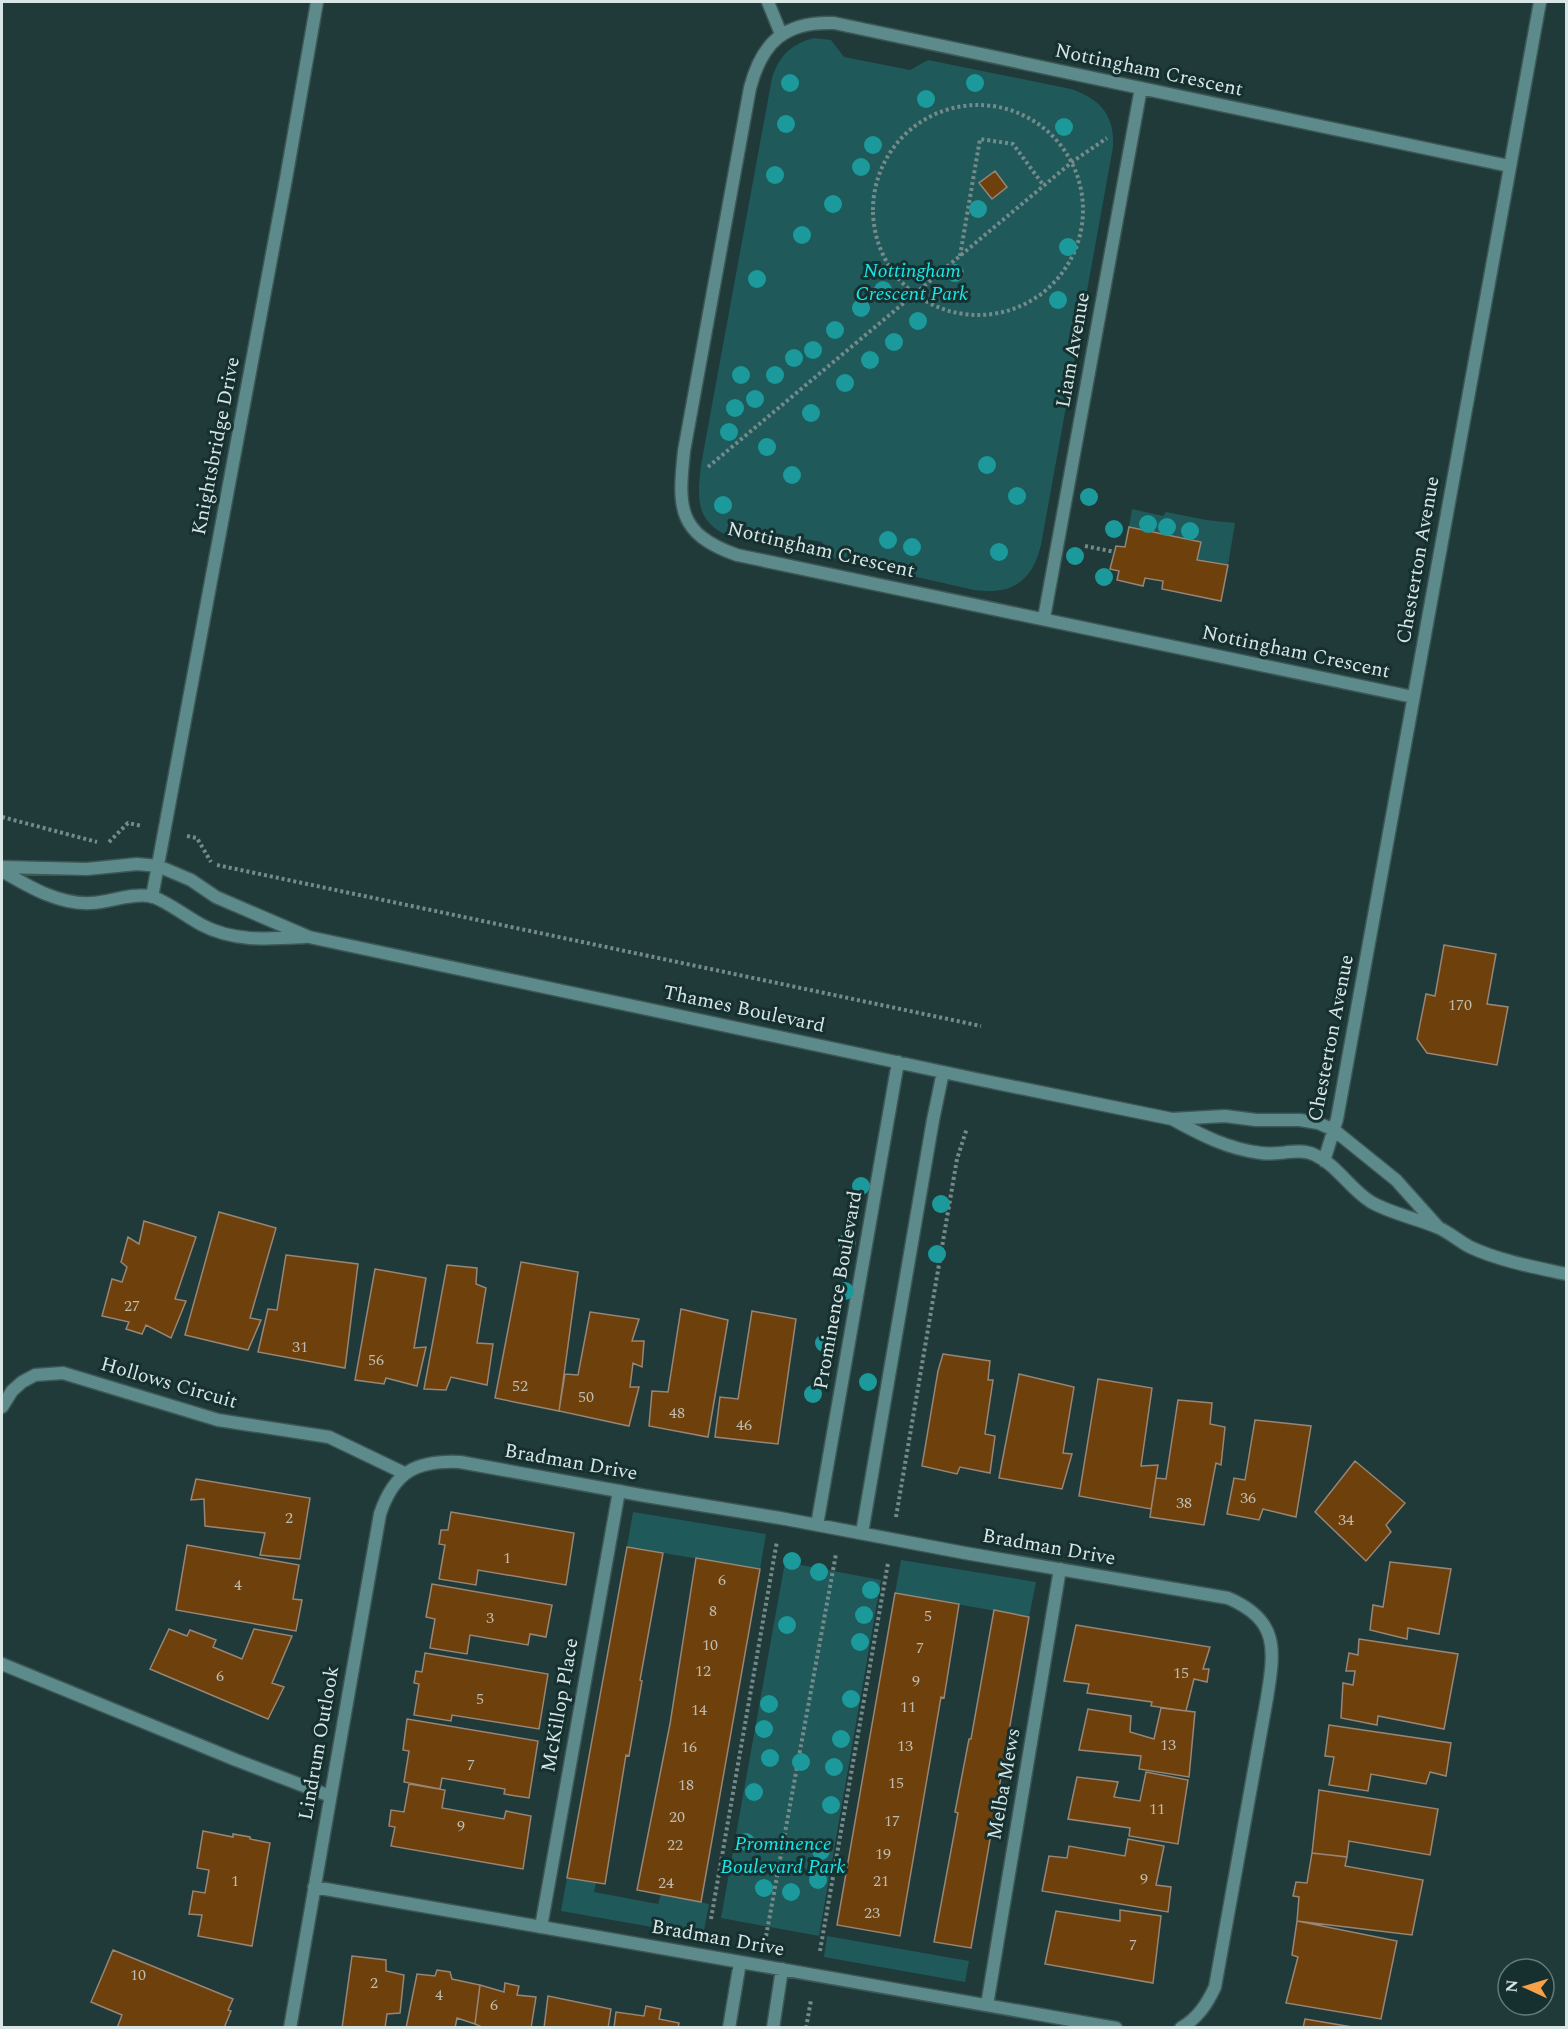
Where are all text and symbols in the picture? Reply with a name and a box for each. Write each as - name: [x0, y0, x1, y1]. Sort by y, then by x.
- street label: Nottingham Crescent: [1052, 35, 1246, 105]
- park label: Nottingham Crescent Park: [856, 256, 969, 309]
- street label: Liam Avenue: [1048, 290, 1098, 410]
- street label: Knightsbridge Drive: [184, 354, 248, 538]
- street label: Chesterton Avenue: [1389, 474, 1447, 646]
- street label: Nottingham Crescent: [724, 514, 918, 586]
- street label: Nottingham Crescent: [1199, 617, 1393, 687]
- street label: Chesterton Avenue: [1300, 952, 1362, 1124]
- street label: Thames Boulevard: [660, 977, 828, 1041]
- house number: 170: [1448, 993, 1472, 1017]
- street label: Prominence Boulevard: [806, 1188, 870, 1392]
- house number: 27: [124, 1294, 140, 1318]
- house number: 31: [292, 1335, 308, 1359]
- house number: 56: [368, 1348, 384, 1372]
- street label: Hollows Circuit: [97, 1349, 241, 1417]
- house number: 52: [512, 1374, 528, 1398]
- house number: 50: [578, 1385, 594, 1409]
- house number: 48: [669, 1401, 685, 1425]
- house number: 46: [736, 1413, 752, 1437]
- street label: Bradman Drive: [502, 1436, 640, 1488]
- house number: 36: [1240, 1486, 1256, 1510]
- house number: 38: [1176, 1491, 1192, 1515]
- house number: 2: [285, 1506, 293, 1530]
- house number: 34: [1338, 1508, 1354, 1532]
- street label: Bradman Drive: [980, 1521, 1118, 1573]
- house number: 1: [503, 1546, 511, 1570]
- house number: 6: [718, 1568, 726, 1592]
- house number: 4: [234, 1573, 242, 1597]
- house number: 8: [709, 1599, 717, 1623]
- house number: 5: [924, 1604, 932, 1628]
- house number: 3: [486, 1606, 494, 1630]
- house number: 10: [702, 1633, 718, 1657]
- street label: McKillop Place: [533, 1636, 587, 1774]
- house number: 7: [916, 1636, 924, 1660]
- house number: 12: [695, 1659, 711, 1683]
- house number: 15: [1173, 1661, 1189, 1685]
- street label: Lindrum Outlook: [291, 1663, 347, 1823]
- house number: 6: [216, 1664, 224, 1688]
- house number: 9: [912, 1669, 920, 1693]
- house number: 5: [476, 1687, 484, 1711]
- house number: 11: [900, 1695, 916, 1719]
- house number: 14: [691, 1698, 707, 1722]
- street label: Melba Mews: [979, 1726, 1029, 1842]
- house number: 13: [1160, 1733, 1176, 1757]
- house number: 13: [897, 1734, 913, 1758]
- house number: 16: [681, 1735, 697, 1759]
- house number: 7: [467, 1753, 475, 1777]
- house number: 15: [888, 1771, 904, 1795]
- house number: 18: [678, 1773, 694, 1797]
- house number: 11: [1149, 1797, 1165, 1821]
- house number: 20: [669, 1805, 685, 1829]
- house number: 17: [884, 1809, 900, 1833]
- house number: 9: [457, 1814, 465, 1838]
- park label: Prominence Boulevard Park: [720, 1829, 846, 1882]
- house number: 22: [667, 1833, 683, 1857]
- house number: 19: [875, 1842, 891, 1866]
- house number: 9: [1140, 1867, 1148, 1891]
- house number: 1: [231, 1869, 239, 1893]
- house number: 21: [873, 1869, 889, 1893]
- house number: 24: [658, 1871, 674, 1895]
- house number: 23: [864, 1901, 880, 1925]
- street label: Bradman Drive: [649, 1912, 787, 1964]
- house number: 7: [1129, 1933, 1137, 1957]
- north arrow: [1496, 1957, 1556, 2017]
- house number: 10: [130, 1963, 146, 1987]
- house number: 2: [370, 1971, 378, 1995]
- text: N: [1500, 1979, 1524, 1993]
- house number: 4: [435, 1983, 443, 2007]
- house number: 6: [490, 1993, 498, 2017]

